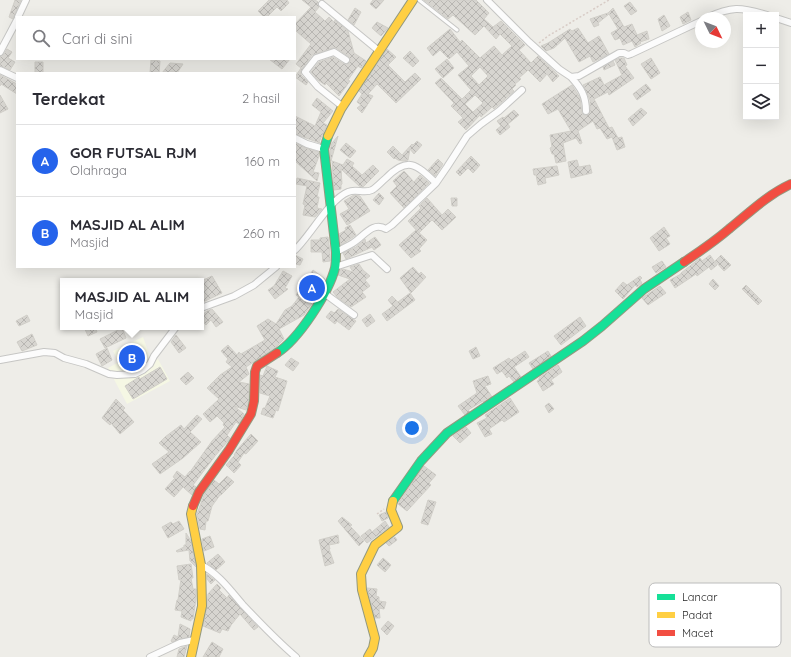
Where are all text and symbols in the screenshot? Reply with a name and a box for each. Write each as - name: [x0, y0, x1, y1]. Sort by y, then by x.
- north arrow: [695, 12, 731, 48]
- map controls: [743, 12, 779, 120]
- button: +: [743, 12, 779, 48]
- search box: [16, 16, 296, 60]
- icon: search: [30, 27, 52, 49]
- text: Cari di sini: [62, 29, 133, 48]
- button: −: [743, 48, 779, 84]
- button: layers: [743, 84, 779, 120]
- text: Terdekat: [32, 88, 106, 109]
- text: 2 hasil: [242, 90, 280, 106]
- text: GOR FUTSAL RJM: [70, 143, 197, 162]
- text: A: [41, 153, 49, 169]
- text: 160 m: [245, 153, 280, 169]
- text: Olahraga: [70, 162, 127, 178]
- text: MASJID AL ALIM: [70, 215, 185, 234]
- text: B: [41, 225, 49, 241]
- text: 260 m: [243, 225, 280, 241]
- text: Masjid: [70, 234, 109, 250]
- pin: A: [299, 273, 325, 303]
- popup: [60, 278, 204, 330]
- text: MASJID AL ALIM: [75, 287, 189, 306]
- text: Masjid: [75, 306, 114, 322]
- pin: B: [119, 343, 145, 373]
- your location: [402, 418, 422, 438]
- legend: [649, 583, 781, 647]
- text: Lancar: [682, 590, 718, 604]
- text: Padat: [682, 608, 712, 622]
- text: Macet: [682, 626, 714, 640]

